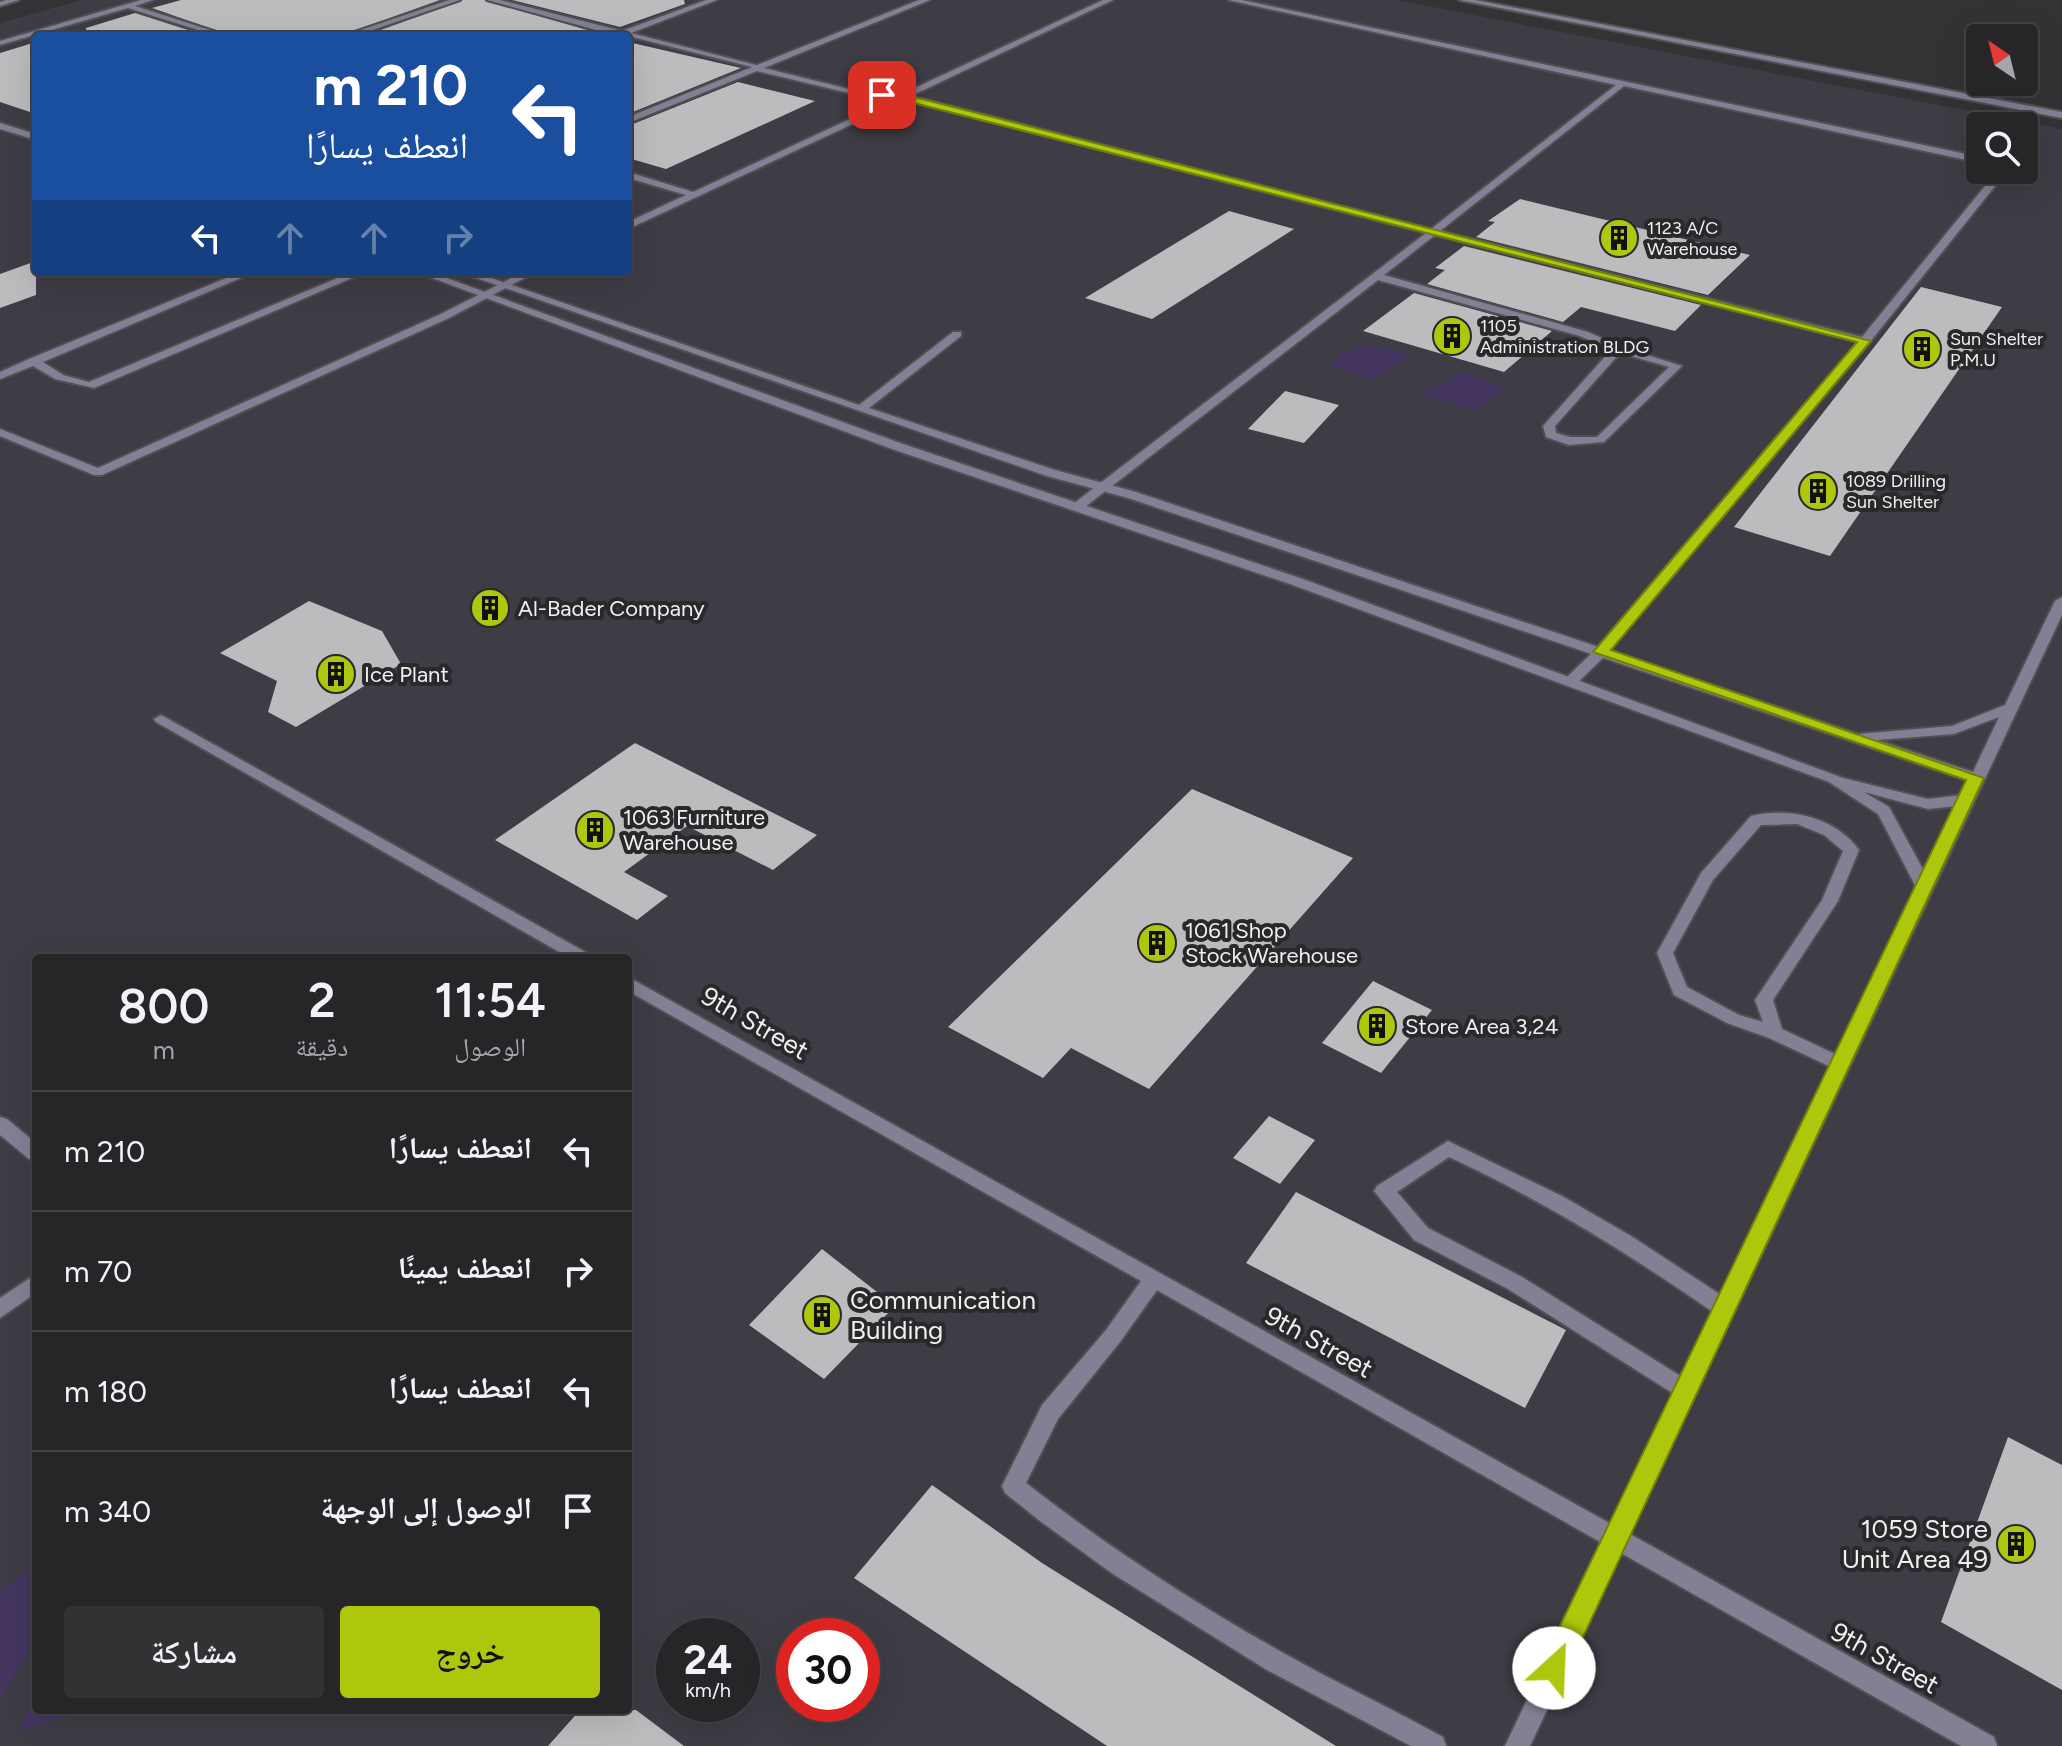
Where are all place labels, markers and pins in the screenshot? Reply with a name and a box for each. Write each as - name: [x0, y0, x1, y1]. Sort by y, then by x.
- pin: [848, 61, 916, 129]
- building icon: 1123 A/C Warehouse: [1598, 217, 1640, 259]
- place label: 1123 A/C Warehouse: [1647, 217, 1738, 260]
- building icon: 1105 Administration BLDG: [1431, 315, 1473, 357]
- place label: 1105 Administration BLDG: [1480, 315, 1649, 358]
- building icon: Sun Shelter P.M.U: [1901, 328, 1943, 370]
- place label: Sun Shelter P.M.U: [1950, 328, 2043, 371]
- building icon: 1089 Drilling Sun Shelter: [1797, 470, 1839, 512]
- place label: 1089 Drilling Sun Shelter: [1846, 470, 1946, 513]
- building icon: Al-Bader Company: [469, 587, 511, 629]
- place label: Al-Bader Company: [518, 595, 705, 622]
- building icon: Ice Plant: [315, 653, 357, 695]
- place label: Ice Plant: [364, 661, 449, 688]
- place label: 1063 Furniture Warehouse: [623, 804, 765, 856]
- building icon: 1063 Furniture Warehouse: [574, 809, 616, 851]
- place label: 1061 Shop Stock Warehouse: [1185, 917, 1358, 969]
- building icon: 1061 Shop Stock Warehouse: [1136, 922, 1178, 964]
- building icon: Store Area 3,24: [1356, 1005, 1398, 1047]
- place label: Store Area 3,24: [1405, 1013, 1558, 1040]
- place label: Communication Building: [850, 1284, 1036, 1346]
- building icon: Communication Building: [801, 1294, 843, 1336]
- place label: 1059 Store Unit Area 49: [1842, 1513, 1988, 1575]
- building icon: 1059 Store Unit Area 49: [1995, 1523, 2037, 1565]

